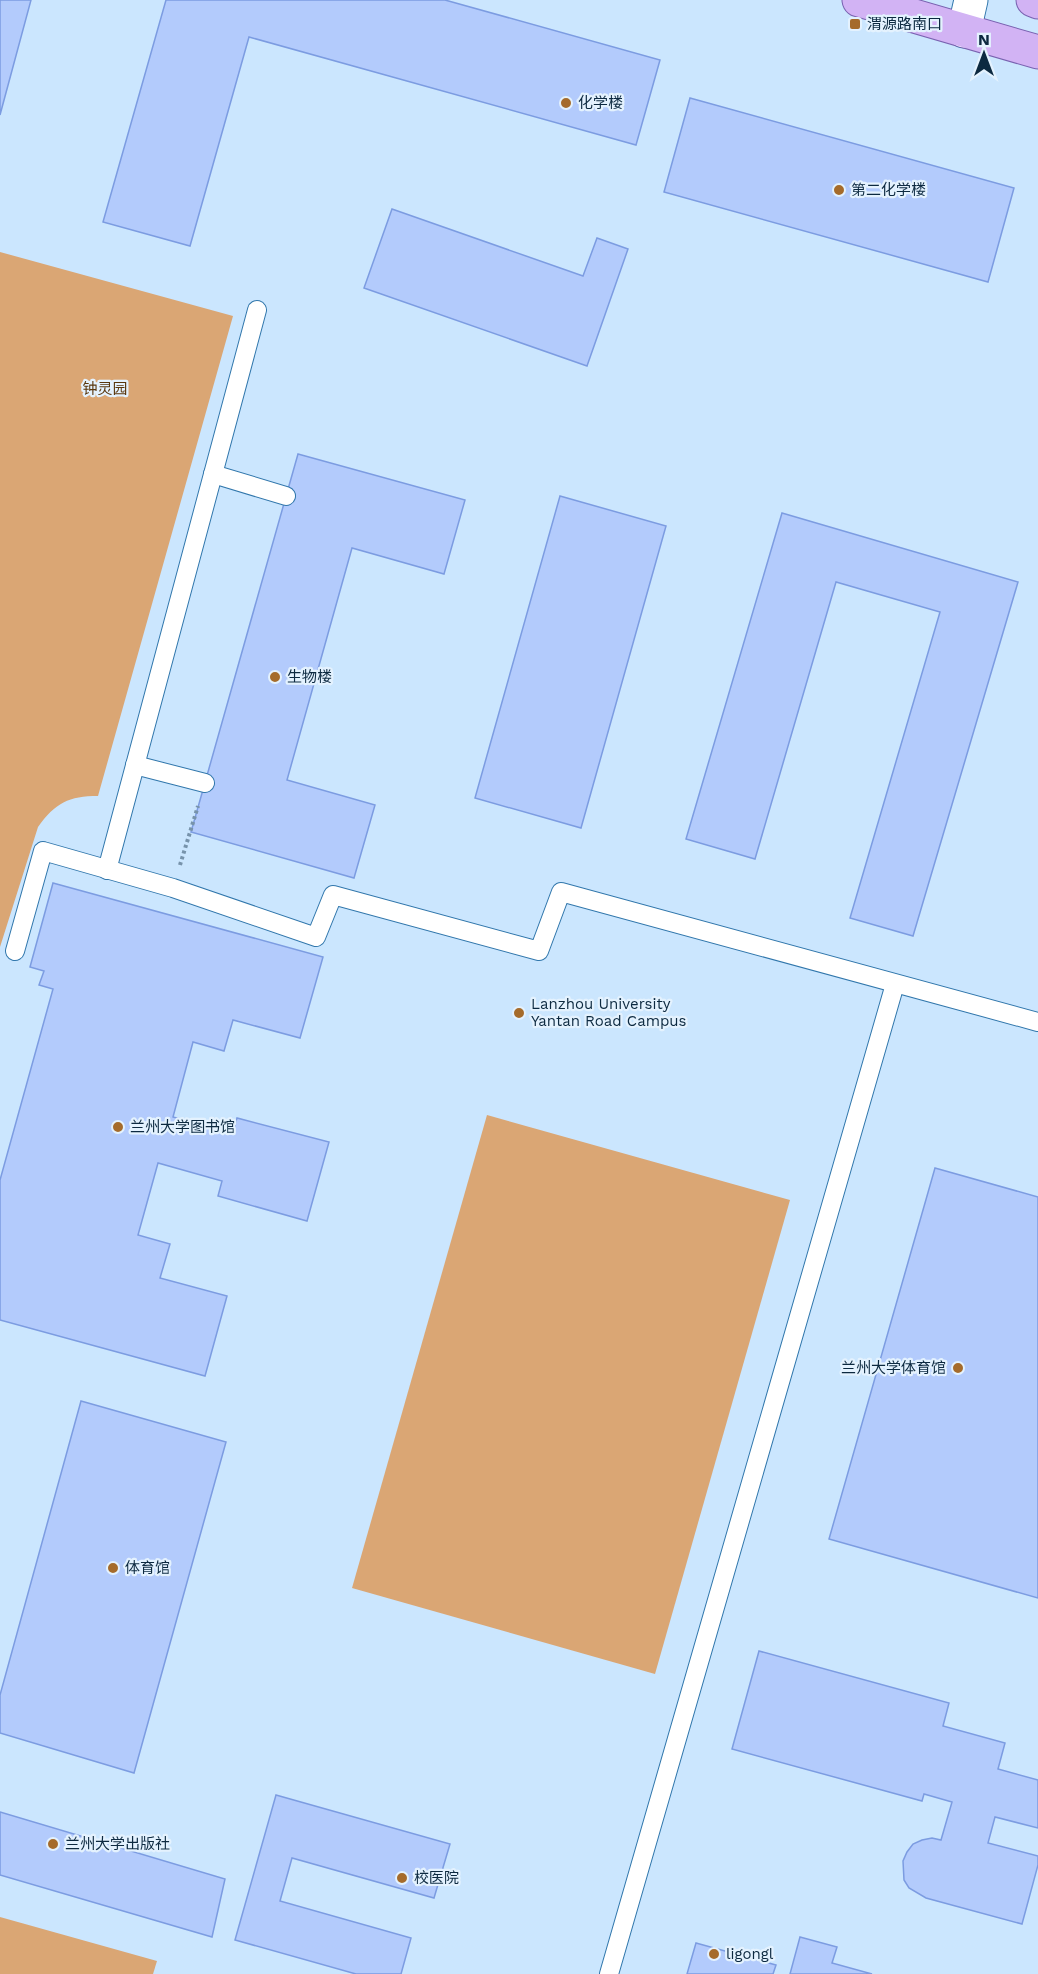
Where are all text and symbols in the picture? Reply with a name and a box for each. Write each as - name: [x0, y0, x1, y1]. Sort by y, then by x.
- place label: 渭源路南口: [867, 15, 942, 33]
- marker: 渭源路南口: [848, 17, 862, 31]
- north arrow: [954, 24, 1014, 84]
- text: N: [978, 30, 990, 49]
- place label: 化学楼: [578, 94, 623, 112]
- marker: 化学楼: [559, 96, 573, 110]
- place label: 第二化学楼: [851, 181, 926, 199]
- marker: 第二化学楼: [832, 183, 846, 197]
- park label: 钟灵园: [82, 380, 128, 398]
- place label: 生物楼: [287, 668, 332, 686]
- marker: 生物楼: [268, 670, 282, 684]
- place label: Lanzhou University Yantan Road Campus: [531, 995, 687, 1030]
- marker: Lanzhou University Yantan Road Campus: [512, 1006, 526, 1020]
- place label: 兰州大学图书馆: [130, 1118, 235, 1136]
- marker: 兰州大学图书馆: [111, 1120, 125, 1134]
- place label: 兰州大学体育馆: [841, 1359, 946, 1377]
- marker: 兰州大学体育馆: [951, 1361, 965, 1375]
- place label: 体育馆: [125, 1559, 170, 1577]
- marker: 体育馆: [106, 1561, 120, 1575]
- place label: 兰州大学出版社: [65, 1835, 170, 1853]
- marker: 兰州大学出版社: [46, 1837, 60, 1851]
- place label: 校医院: [414, 1869, 459, 1887]
- marker: 校医院: [395, 1871, 409, 1885]
- place label: ligongl: [726, 1945, 774, 1963]
- marker: ligongl: [707, 1947, 721, 1961]

